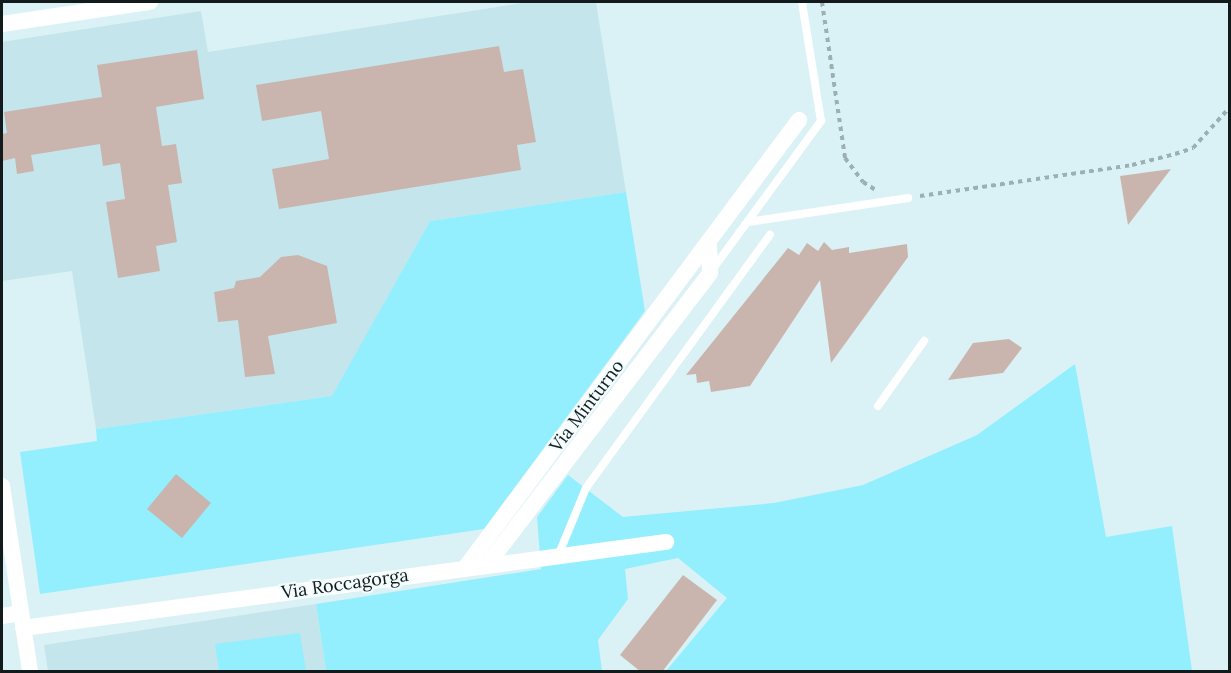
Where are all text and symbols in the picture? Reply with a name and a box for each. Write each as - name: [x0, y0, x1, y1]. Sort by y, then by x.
- street label: Via Minturno: [545, 356, 629, 456]
- street label: Via Roccagorga: [280, 564, 410, 604]

